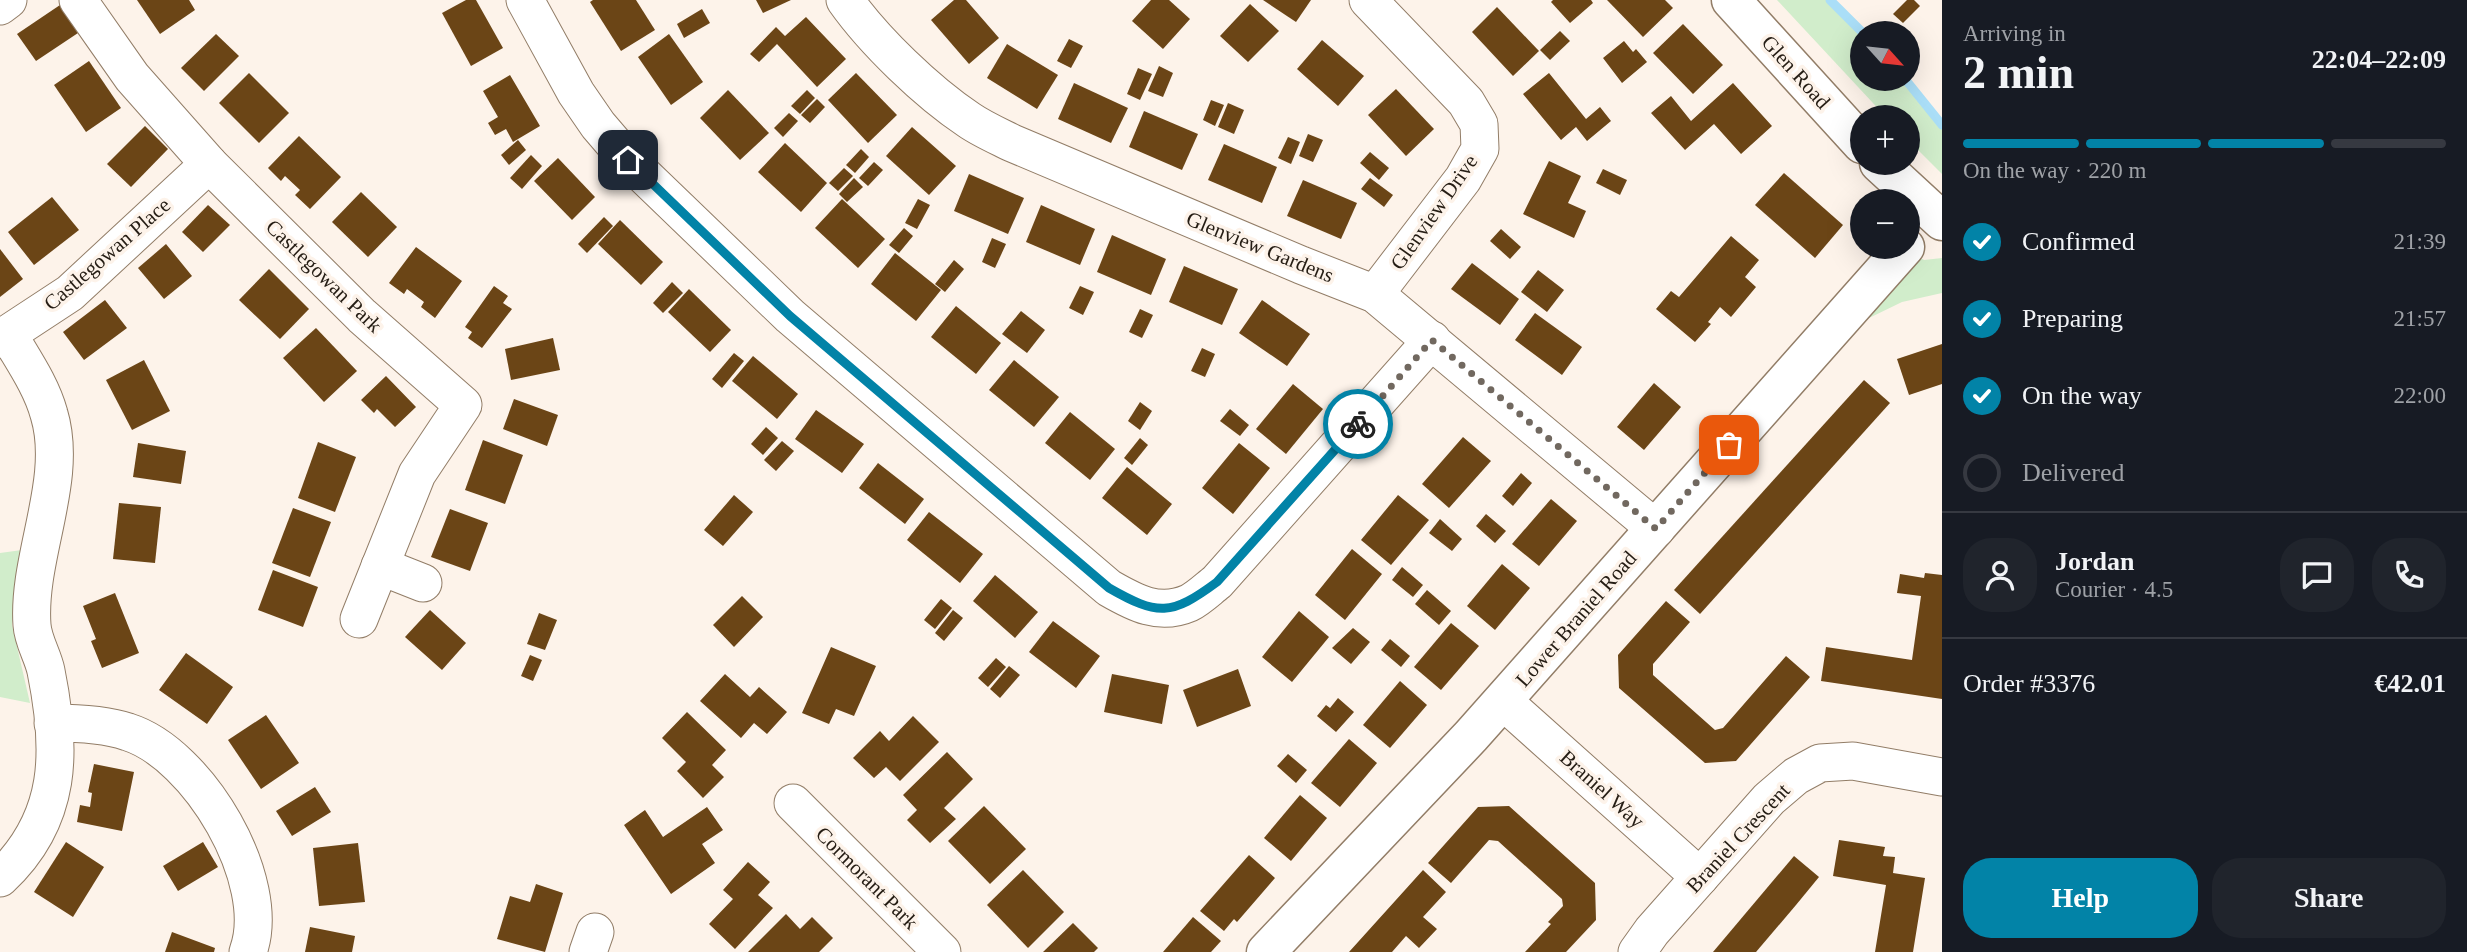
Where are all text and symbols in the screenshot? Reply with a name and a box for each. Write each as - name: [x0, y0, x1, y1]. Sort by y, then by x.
- north arrow: [1850, 21, 1920, 91]
- map controls: [1850, 21, 1920, 259]
- text: Arriving in: [1963, 21, 2066, 46]
- street label: Glen Road: [1757, 30, 1835, 114]
- text: 22:04–22:09: [2312, 45, 2446, 74]
- text: 2 min: [1963, 47, 2074, 98]
- button: +: [1850, 105, 1920, 175]
- pin: [598, 130, 658, 190]
- icon: home: [609, 141, 647, 179]
- street label: Glenview Drive: [1386, 150, 1482, 274]
- text: On the way · 220 m: [1963, 158, 2146, 183]
- button: −: [1850, 189, 1920, 259]
- street label: Castlegowan Place: [39, 193, 175, 315]
- street label: Glenview Gardens: [1183, 206, 1337, 288]
- street label: Castlegowan Park: [261, 214, 387, 338]
- icon: check: [1963, 223, 2001, 261]
- text: Confirmed: [2022, 227, 2135, 256]
- text: 21:39: [2394, 229, 2446, 254]
- icon: check: [1963, 300, 2001, 338]
- text: Preparing: [2022, 304, 2123, 333]
- text: 21:57: [2394, 306, 2446, 331]
- icon: check: [1963, 377, 2001, 415]
- text: On the way: [2022, 381, 2142, 410]
- text: 22:00: [2394, 383, 2446, 408]
- courier: [1323, 389, 1393, 459]
- icon: bike: [1339, 405, 1377, 443]
- pin: [1699, 415, 1759, 475]
- icon: bag: [1710, 426, 1748, 464]
- text: Delivered: [2022, 458, 2125, 487]
- button: person: [1963, 538, 2037, 612]
- button: chat: [2280, 538, 2354, 612]
- button: phone: [2372, 538, 2446, 612]
- street label: Lower Braniel Road: [1511, 546, 1642, 692]
- text: Jordan: [2055, 547, 2134, 576]
- text: Courier · 4.5: [2055, 577, 2173, 602]
- text: Order #3376: [1963, 669, 2095, 698]
- text: €42.01: [2375, 669, 2446, 698]
- street label: Braniel Way: [1555, 745, 1649, 833]
- street label: Braniel Crescent: [1681, 778, 1795, 898]
- street label: Cormorant Park: [811, 822, 923, 934]
- button: Help: [1963, 858, 2198, 938]
- button: Share: [2212, 858, 2446, 938]

